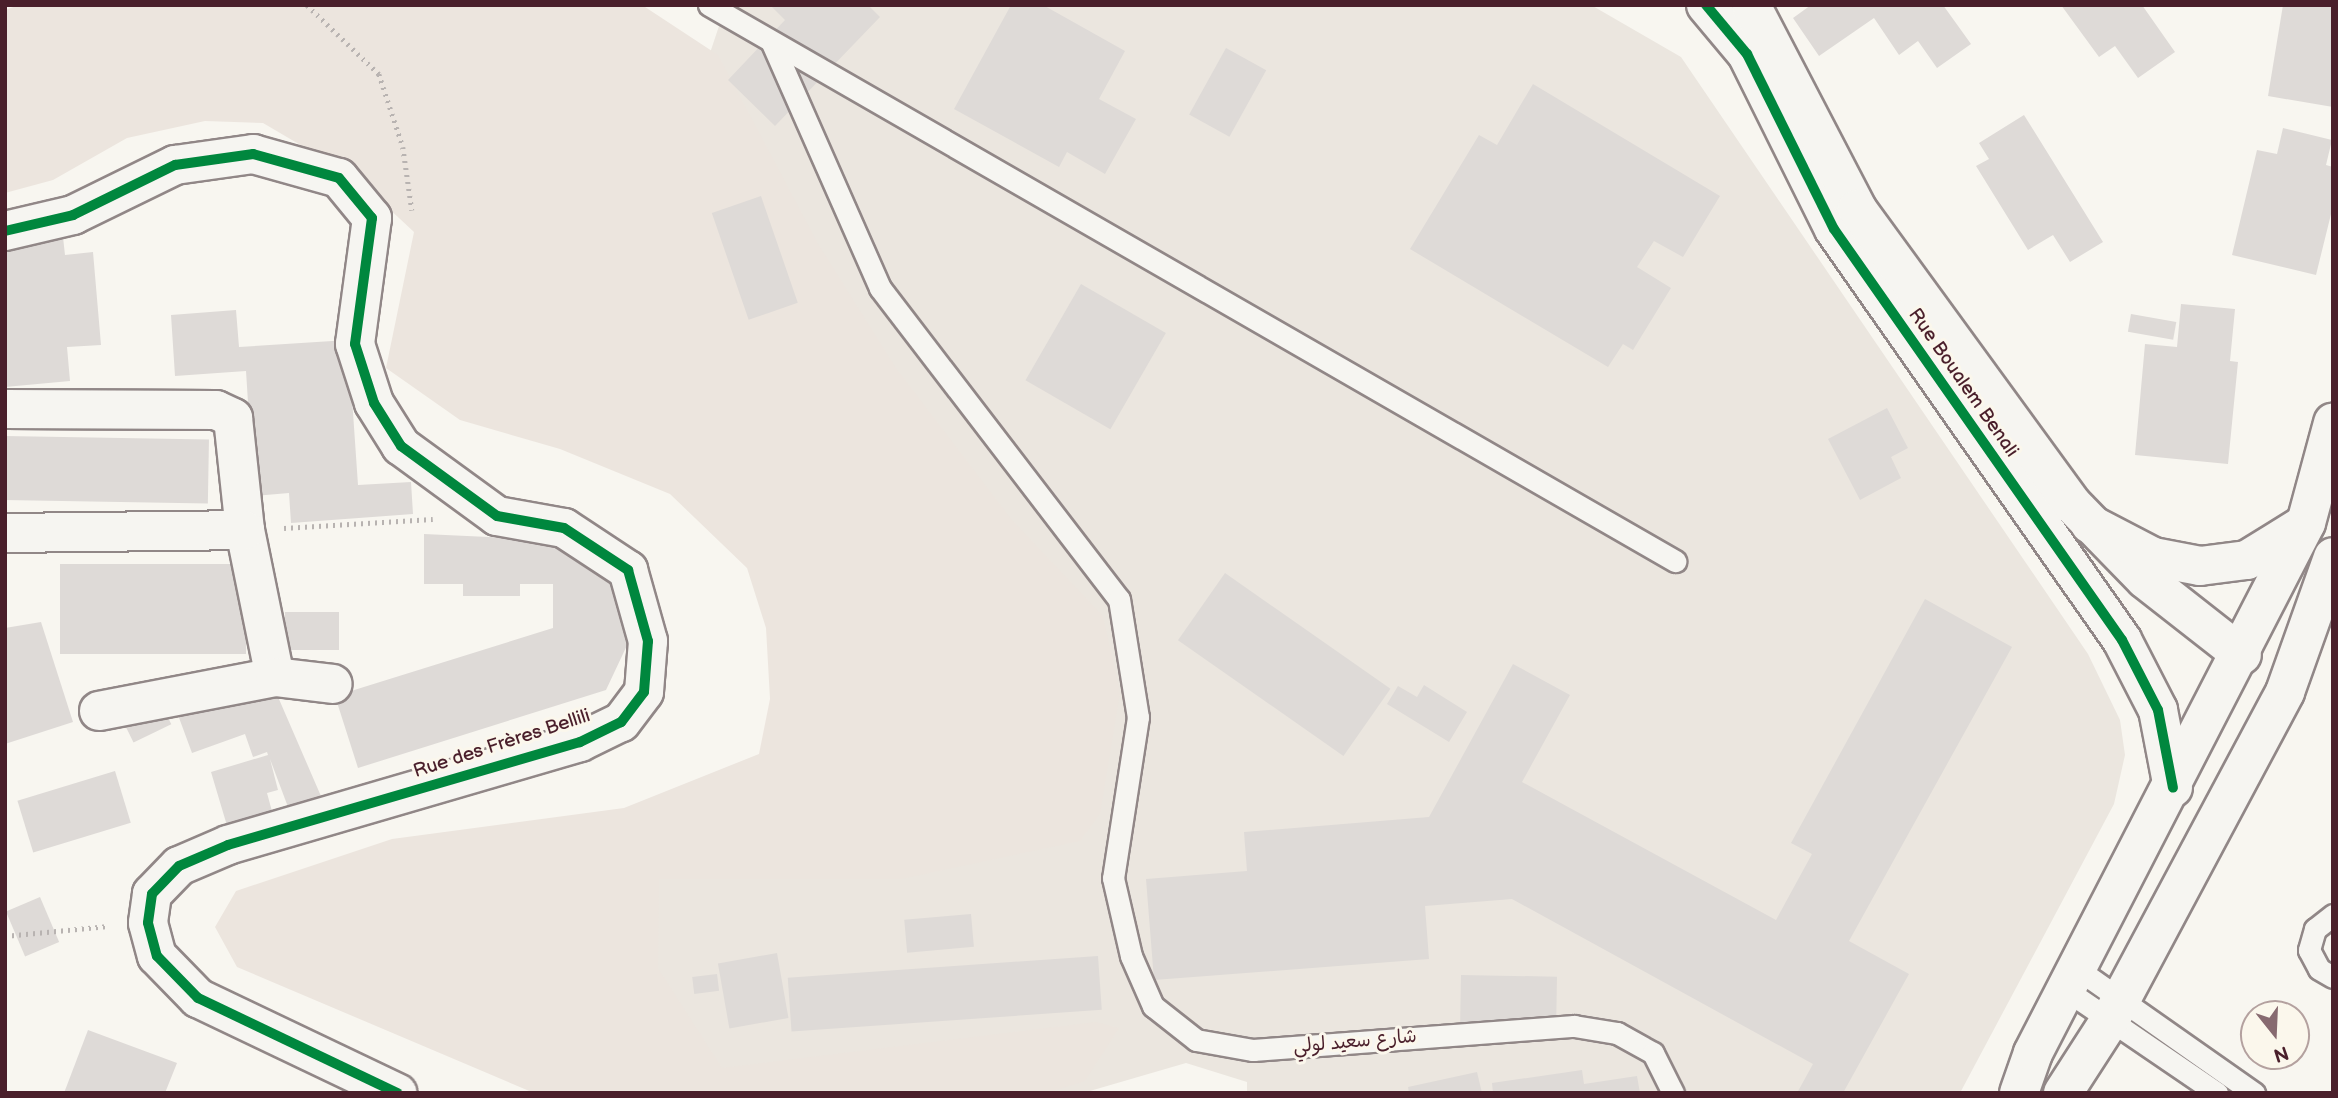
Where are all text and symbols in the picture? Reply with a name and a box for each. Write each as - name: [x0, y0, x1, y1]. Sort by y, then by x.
- street label: Rue Boualem Benali: [1903, 304, 2023, 462]
- street label: Rue des Frères Bellili: [411, 705, 593, 783]
- north arrow: [2240, 1000, 2310, 1070]
- street label: شارع سعيد لولي: [1292, 1025, 1418, 1059]
- text: N: [2271, 1040, 2291, 1067]

